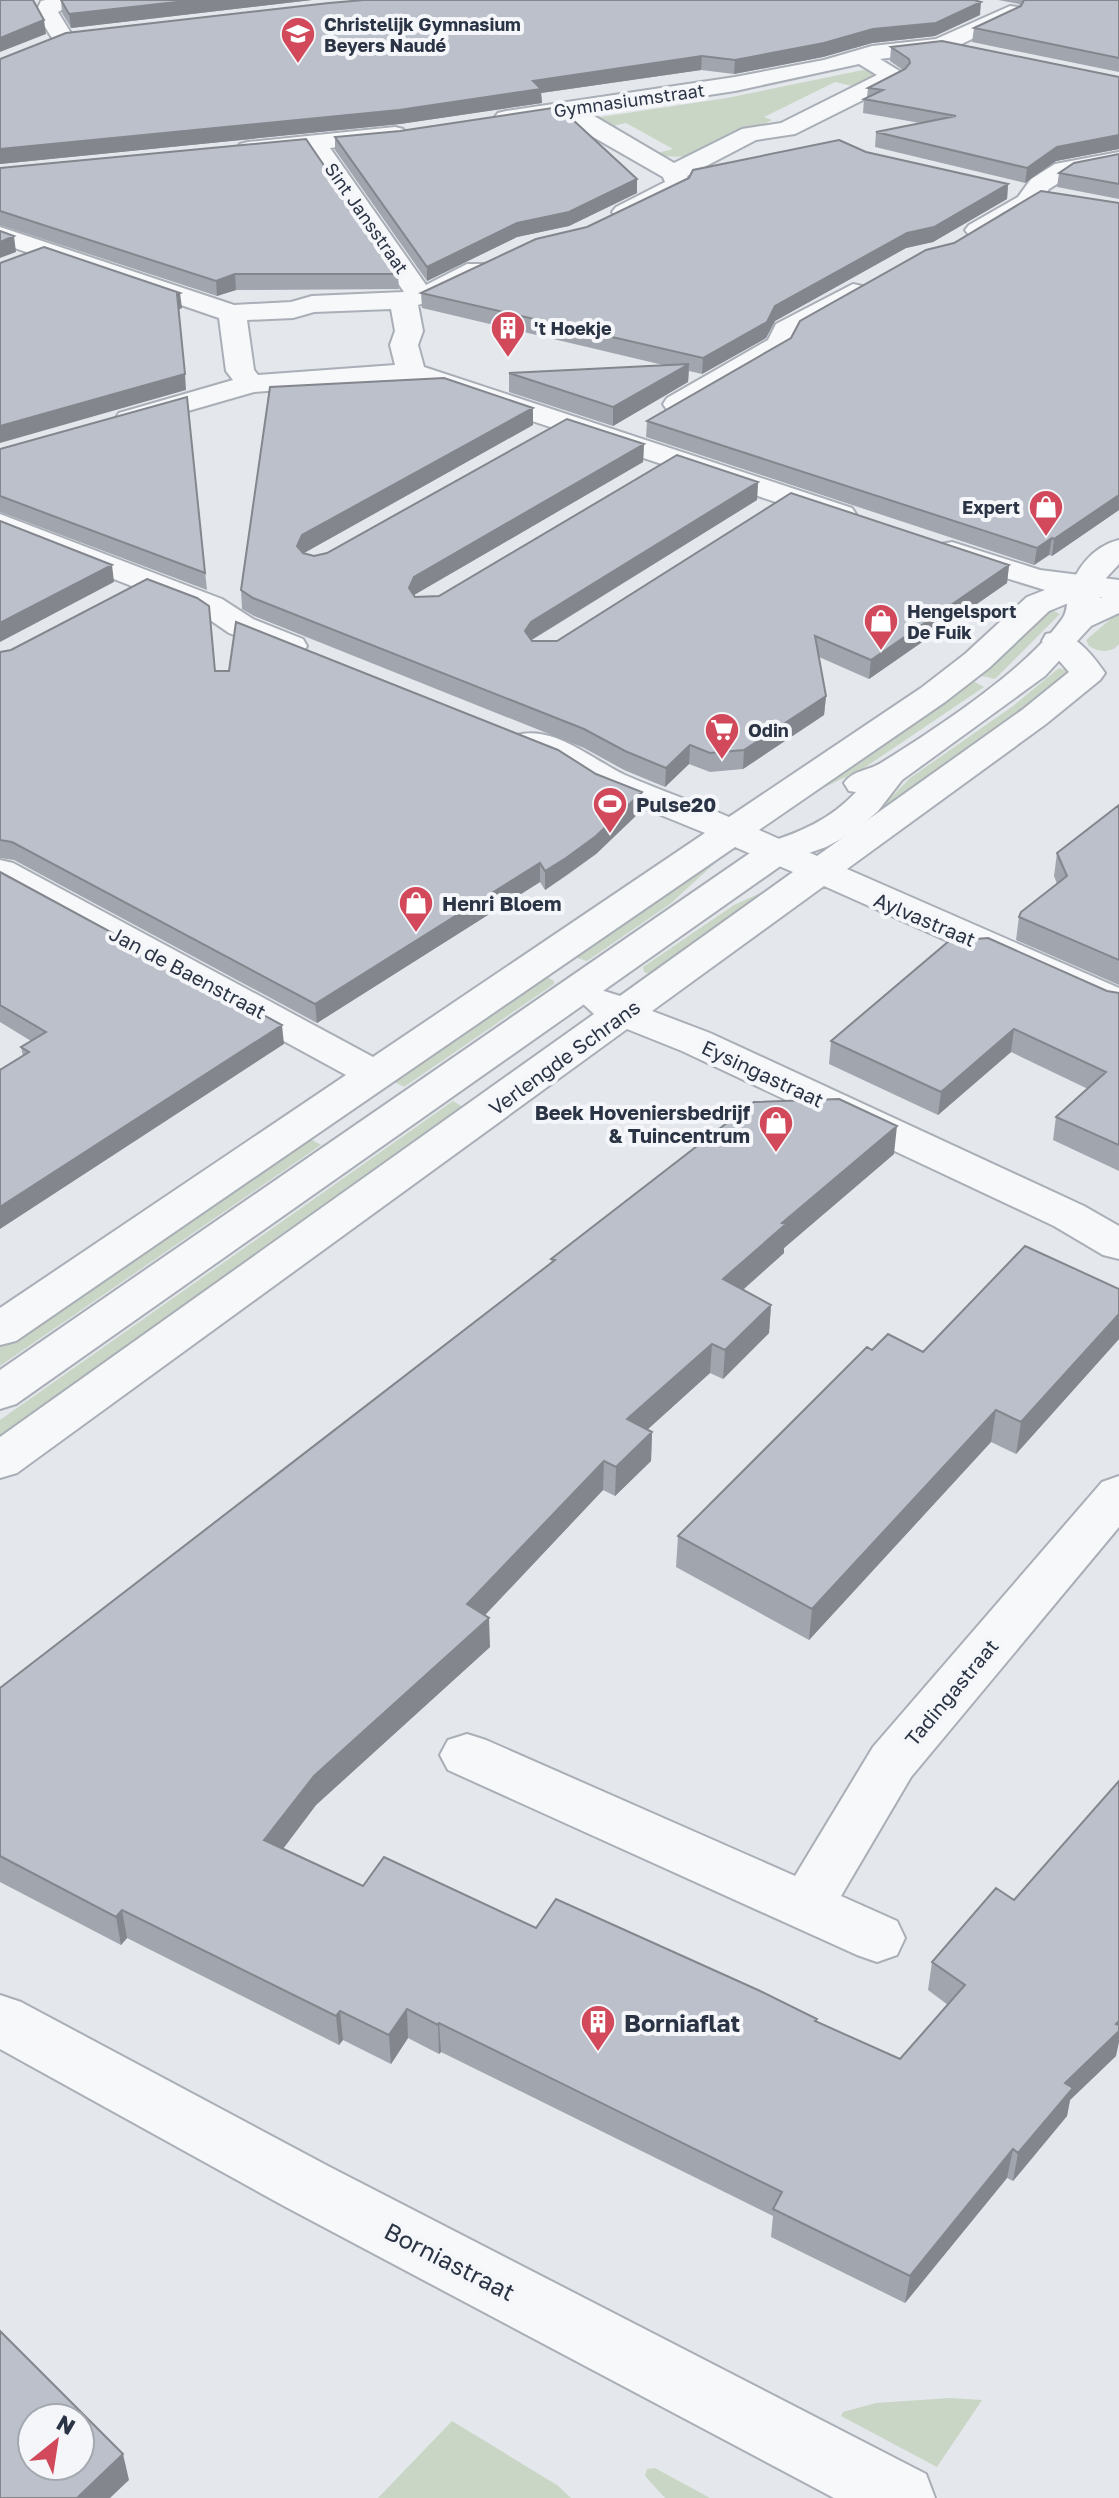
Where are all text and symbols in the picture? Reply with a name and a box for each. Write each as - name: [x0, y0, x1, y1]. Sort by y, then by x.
- place label: Christelijk Gymnasium Beyers Naudé: [324, 13, 521, 56]
- school or university icon: Christelijk Gymnasium Beyers Naudé: [279, 15, 317, 65]
- street label: Gymnasiumstraat: [552, 79, 706, 121]
- street label: Sint Jansstraat: [321, 158, 413, 278]
- building icon: 't Hoekje: [489, 309, 527, 359]
- place label: 't Hoekje: [534, 317, 612, 339]
- shop icon: Expert: [1027, 488, 1065, 538]
- place label: Expert: [962, 496, 1020, 518]
- place label: Hengelsport De Fuik: [907, 600, 1016, 643]
- shop icon: Hengelsport De Fuik: [862, 602, 900, 652]
- supermarket icon: Odin: [703, 711, 741, 761]
- place label: Odin: [748, 719, 789, 741]
- sports icon: Pulse20: [591, 785, 629, 835]
- place label: Pulse20: [636, 792, 716, 816]
- shop icon: Henri Bloem: [397, 884, 435, 934]
- street label: Aylvastraat: [871, 887, 979, 951]
- place label: Henri Bloem: [442, 891, 561, 915]
- street label: Jan de Baenstraat: [106, 921, 270, 1023]
- street label: Verlengde Schrans: [484, 994, 644, 1120]
- street label: Eysingastraat: [698, 1034, 828, 1112]
- place label: Beek Hoveniersbedrijf & Tuincentrum: [535, 1100, 751, 1147]
- shop icon: Beek Hoveniersbedrijf & Tuincentrum: [757, 1104, 795, 1154]
- street label: Tadingastraat: [899, 1634, 1003, 1750]
- building icon: Borniaflat: [579, 2003, 617, 2053]
- place label: Borniaflat: [624, 2008, 740, 2037]
- street label: Borniastraat: [380, 2216, 520, 2306]
- north arrow: [16, 2402, 96, 2482]
- text: N: [52, 2408, 80, 2440]

